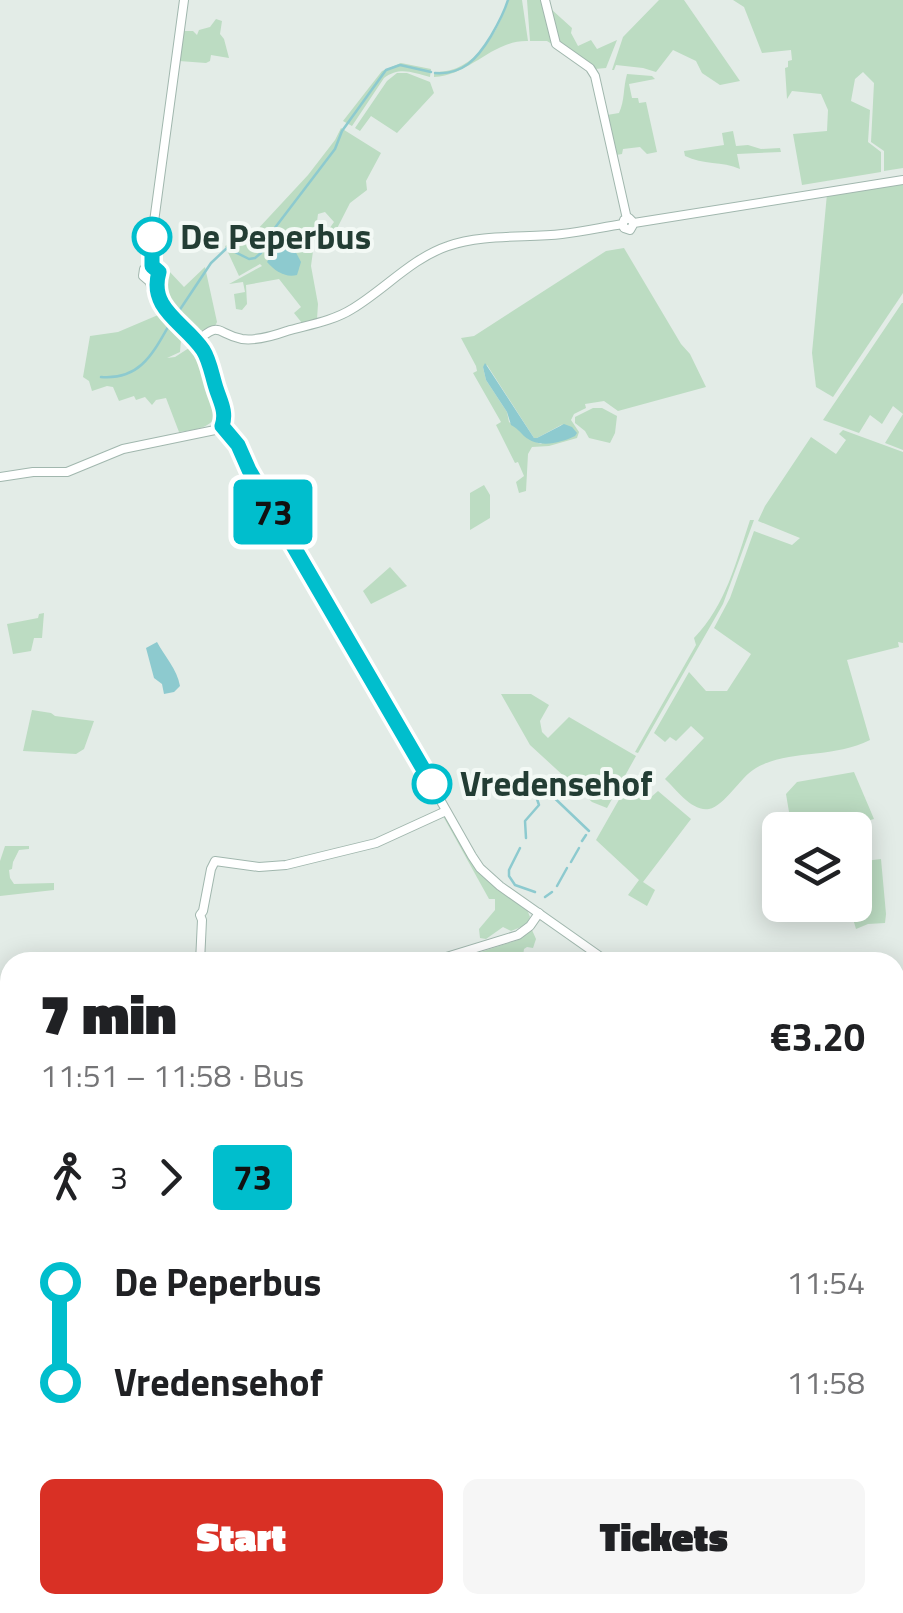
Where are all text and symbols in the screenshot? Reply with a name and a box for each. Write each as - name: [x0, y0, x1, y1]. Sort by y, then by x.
- place label: De Peperbus: [180, 209, 371, 263]
- marker: De Peperbus: [133, 218, 171, 256]
- line badge: 73: [228, 480, 318, 544]
- text: 73: [253, 485, 293, 539]
- place label: Vredensehof: [460, 756, 653, 810]
- marker: Vredensehof: [413, 765, 451, 803]
- map controls: [762, 812, 872, 922]
- button: layers: [762, 812, 872, 922]
- text: 7 min: [40, 972, 177, 1055]
- text: €3.20: [770, 1008, 865, 1066]
- text: 11:51 – 11:58 · Bus: [40, 1051, 304, 1099]
- icon: walk: [40, 1150, 95, 1205]
- icon: forward: [143, 1150, 198, 1205]
- text: 73: [233, 1150, 272, 1204]
- text: 3: [110, 1153, 128, 1201]
- text: De Peperbus: [114, 1253, 322, 1311]
- text: 11:54: [786, 1258, 865, 1306]
- text: Vredensehof: [114, 1353, 323, 1411]
- text: 11:58: [786, 1358, 865, 1406]
- button: Start: [40, 1479, 443, 1594]
- button: Tickets: [463, 1479, 865, 1594]

